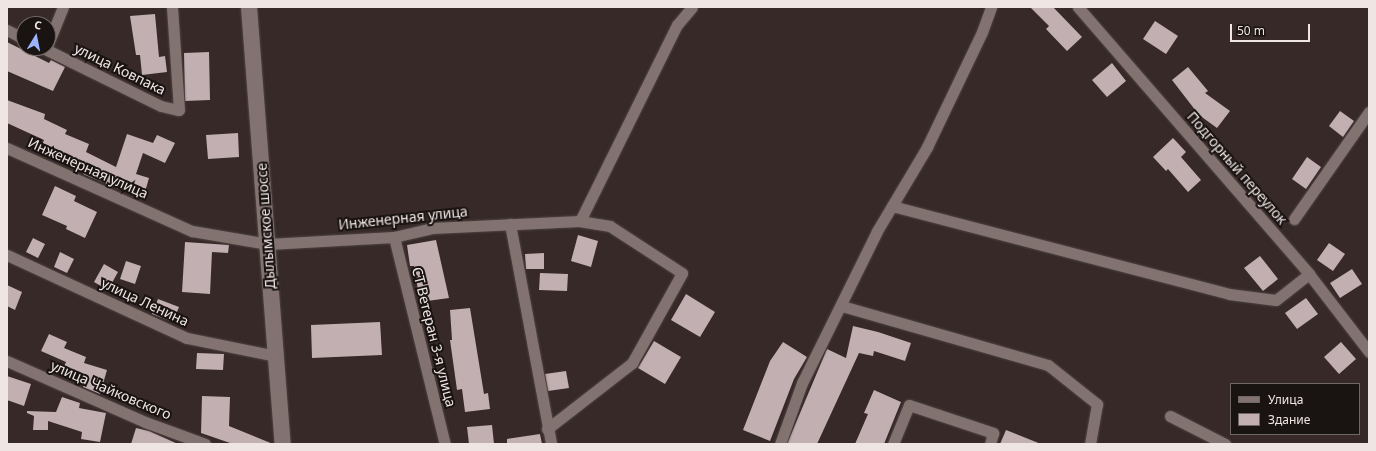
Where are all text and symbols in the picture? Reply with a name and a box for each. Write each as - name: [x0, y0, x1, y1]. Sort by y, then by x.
- north arrow: [16, 16, 56, 56]
- scale bar: [1232, 16, 1312, 42]
- text: С: [33, 17, 43, 33]
- text: 50 m: [1237, 22, 1265, 39]
- street label: улица Ковпака: [72, 40, 168, 98]
- street label: Подгорный переулок: [1184, 108, 1290, 228]
- street label: Инженерная улица: [25, 134, 151, 202]
- street label: Дылымское шоссе: [253, 162, 279, 290]
- street label: Инженерная улица: [338, 203, 468, 233]
- street label: СТ Ветеран 3-я улица: [408, 265, 460, 409]
- street label: улица Ленина: [99, 274, 191, 330]
- street label: улица Чайковского: [48, 357, 174, 423]
- legend: [1230, 383, 1360, 435]
- text: Улица: [1268, 391, 1303, 408]
- text: Здание: [1268, 411, 1310, 428]

